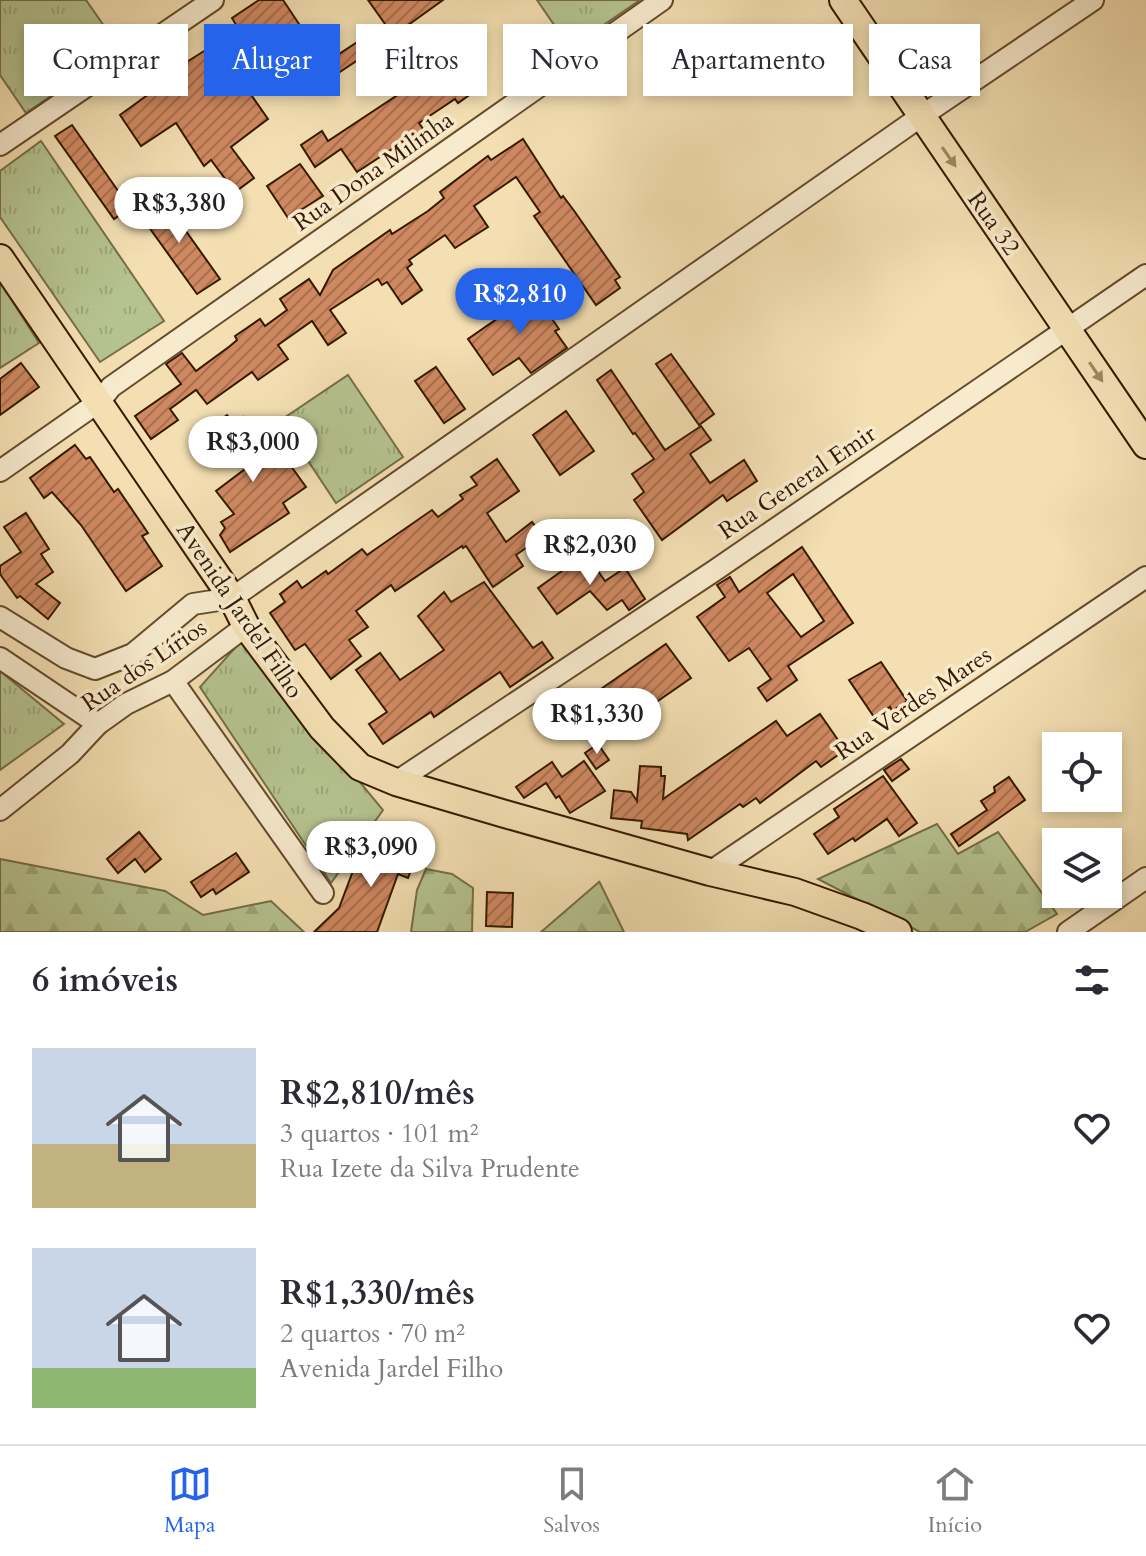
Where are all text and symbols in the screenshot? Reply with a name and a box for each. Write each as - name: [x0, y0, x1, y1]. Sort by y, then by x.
- chip: Comprar: [24, 24, 188, 96]
- chip: Alugar: [204, 24, 340, 96]
- chip: Filtros: [356, 24, 487, 96]
- chip: Novo: [503, 24, 627, 96]
- chip: Apartamento: [643, 24, 853, 96]
- chip: Casa: [869, 24, 980, 96]
- street label: Rua Dona Milinha: [286, 103, 461, 239]
- one-way arrow: [941, 147, 956, 168]
- pin: R$3,380: [105, 177, 253, 245]
- text: R$3,380: [132, 185, 226, 220]
- street label: Rua 32: [960, 185, 1028, 262]
- pin: R$2,810: [446, 268, 594, 336]
- text: R$2,810: [473, 276, 567, 311]
- one-way arrow: [1088, 361, 1103, 382]
- pin: R$3,000: [179, 416, 327, 484]
- street label: Rua General Emir: [712, 417, 883, 547]
- text: R$3,000: [206, 424, 300, 459]
- street label: Avenida Jardel Filho: [168, 516, 311, 705]
- pin: R$2,030: [516, 519, 664, 587]
- text: R$2,030: [543, 527, 637, 562]
- street label: Rua dos Lírios: [75, 611, 213, 720]
- street label: Rua Verdes Mares: [828, 639, 998, 768]
- pin: R$1,330: [523, 688, 671, 756]
- text: R$1,330: [550, 696, 644, 731]
- map controls: [1042, 732, 1122, 908]
- button: locate: [1042, 732, 1122, 812]
- pin: R$3,090: [297, 821, 445, 889]
- button: layers: [1042, 828, 1122, 908]
- text: R$3,090: [324, 829, 418, 864]
- text: 6 imóveis: [32, 957, 178, 1003]
- icon: filters: [1070, 958, 1114, 1002]
- text: R$2,810/mês: [280, 1070, 475, 1116]
- icon: home: [96, 1080, 192, 1176]
- icon: heart: [1070, 1106, 1114, 1150]
- text: 3 quartos · 101 m²: [280, 1116, 478, 1151]
- text: Rua Izete da Silva Prudente: [280, 1151, 580, 1186]
- text: R$1,330/mês: [280, 1270, 475, 1316]
- icon: home: [96, 1280, 192, 1376]
- icon: heart: [1070, 1306, 1114, 1350]
- text: 2 quartos · 70 m²: [280, 1316, 465, 1351]
- text: Avenida Jardel Filho: [280, 1351, 503, 1386]
- tab: Mapa: [164, 1462, 215, 1540]
- tab: Salvos: [543, 1462, 600, 1540]
- tab: Início: [928, 1462, 982, 1540]

